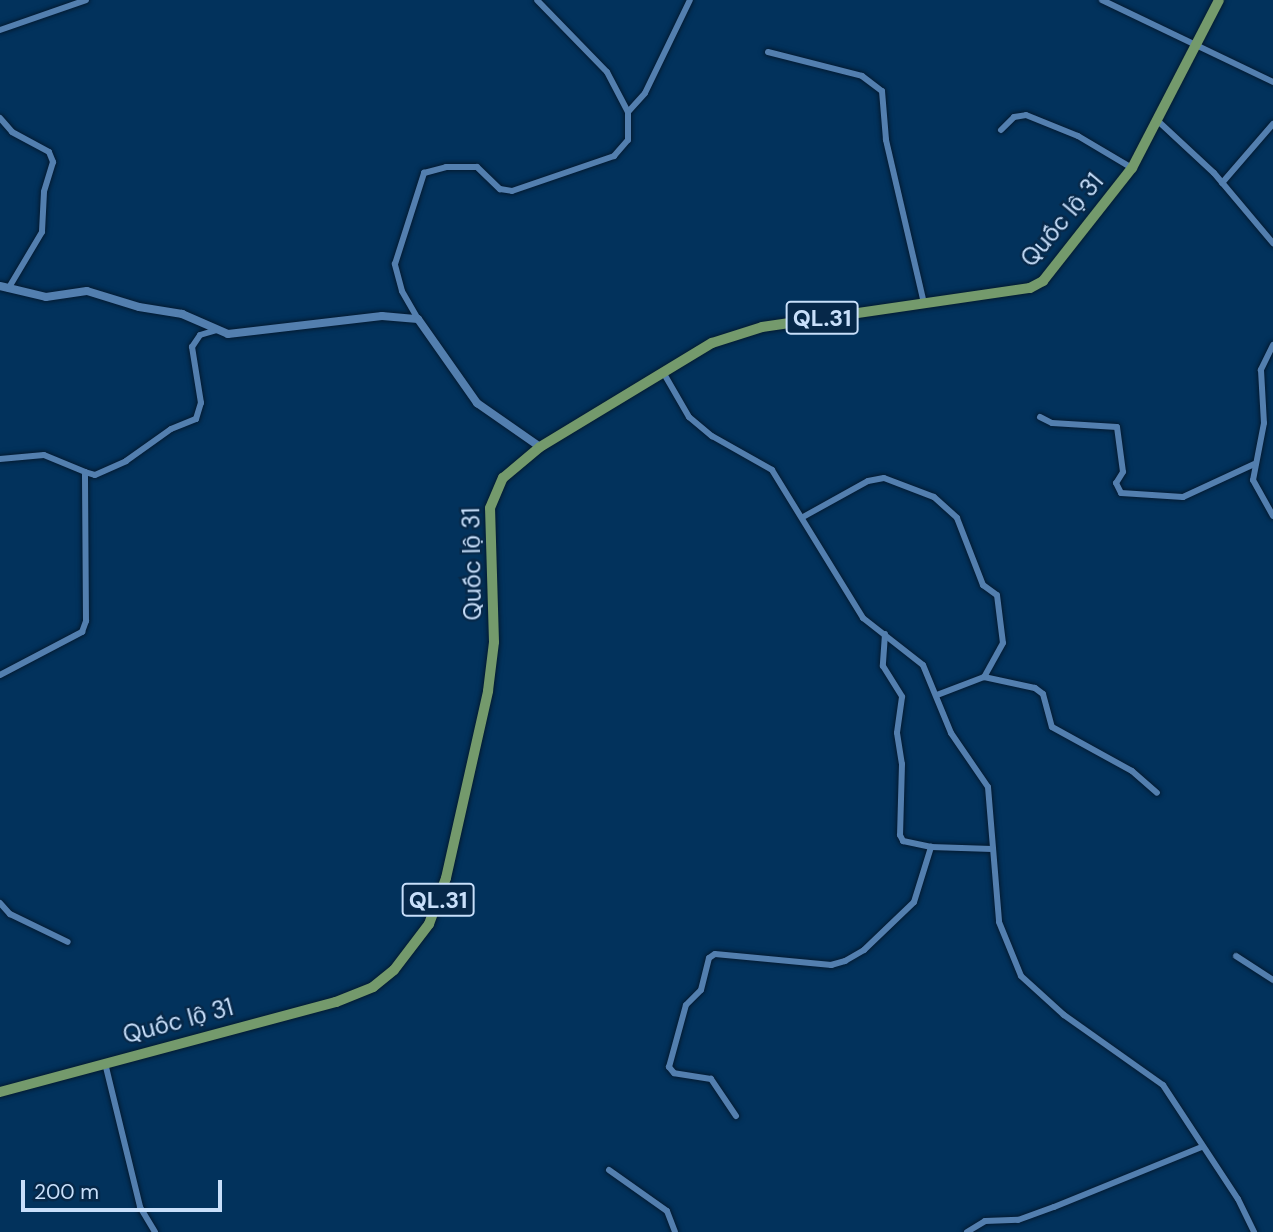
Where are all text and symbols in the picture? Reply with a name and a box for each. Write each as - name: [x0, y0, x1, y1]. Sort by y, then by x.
- street label: Quốc lộ 31: [1015, 167, 1109, 273]
- road number: QL.31: [785, 298, 859, 338]
- street label: Quốc lộ 31: [457, 507, 487, 621]
- road number: QL.31: [401, 880, 475, 920]
- street label: Quốc lộ 31: [120, 992, 236, 1050]
- scale bar: [24, 1166, 226, 1210]
- text: 200 m: [34, 1178, 99, 1206]

